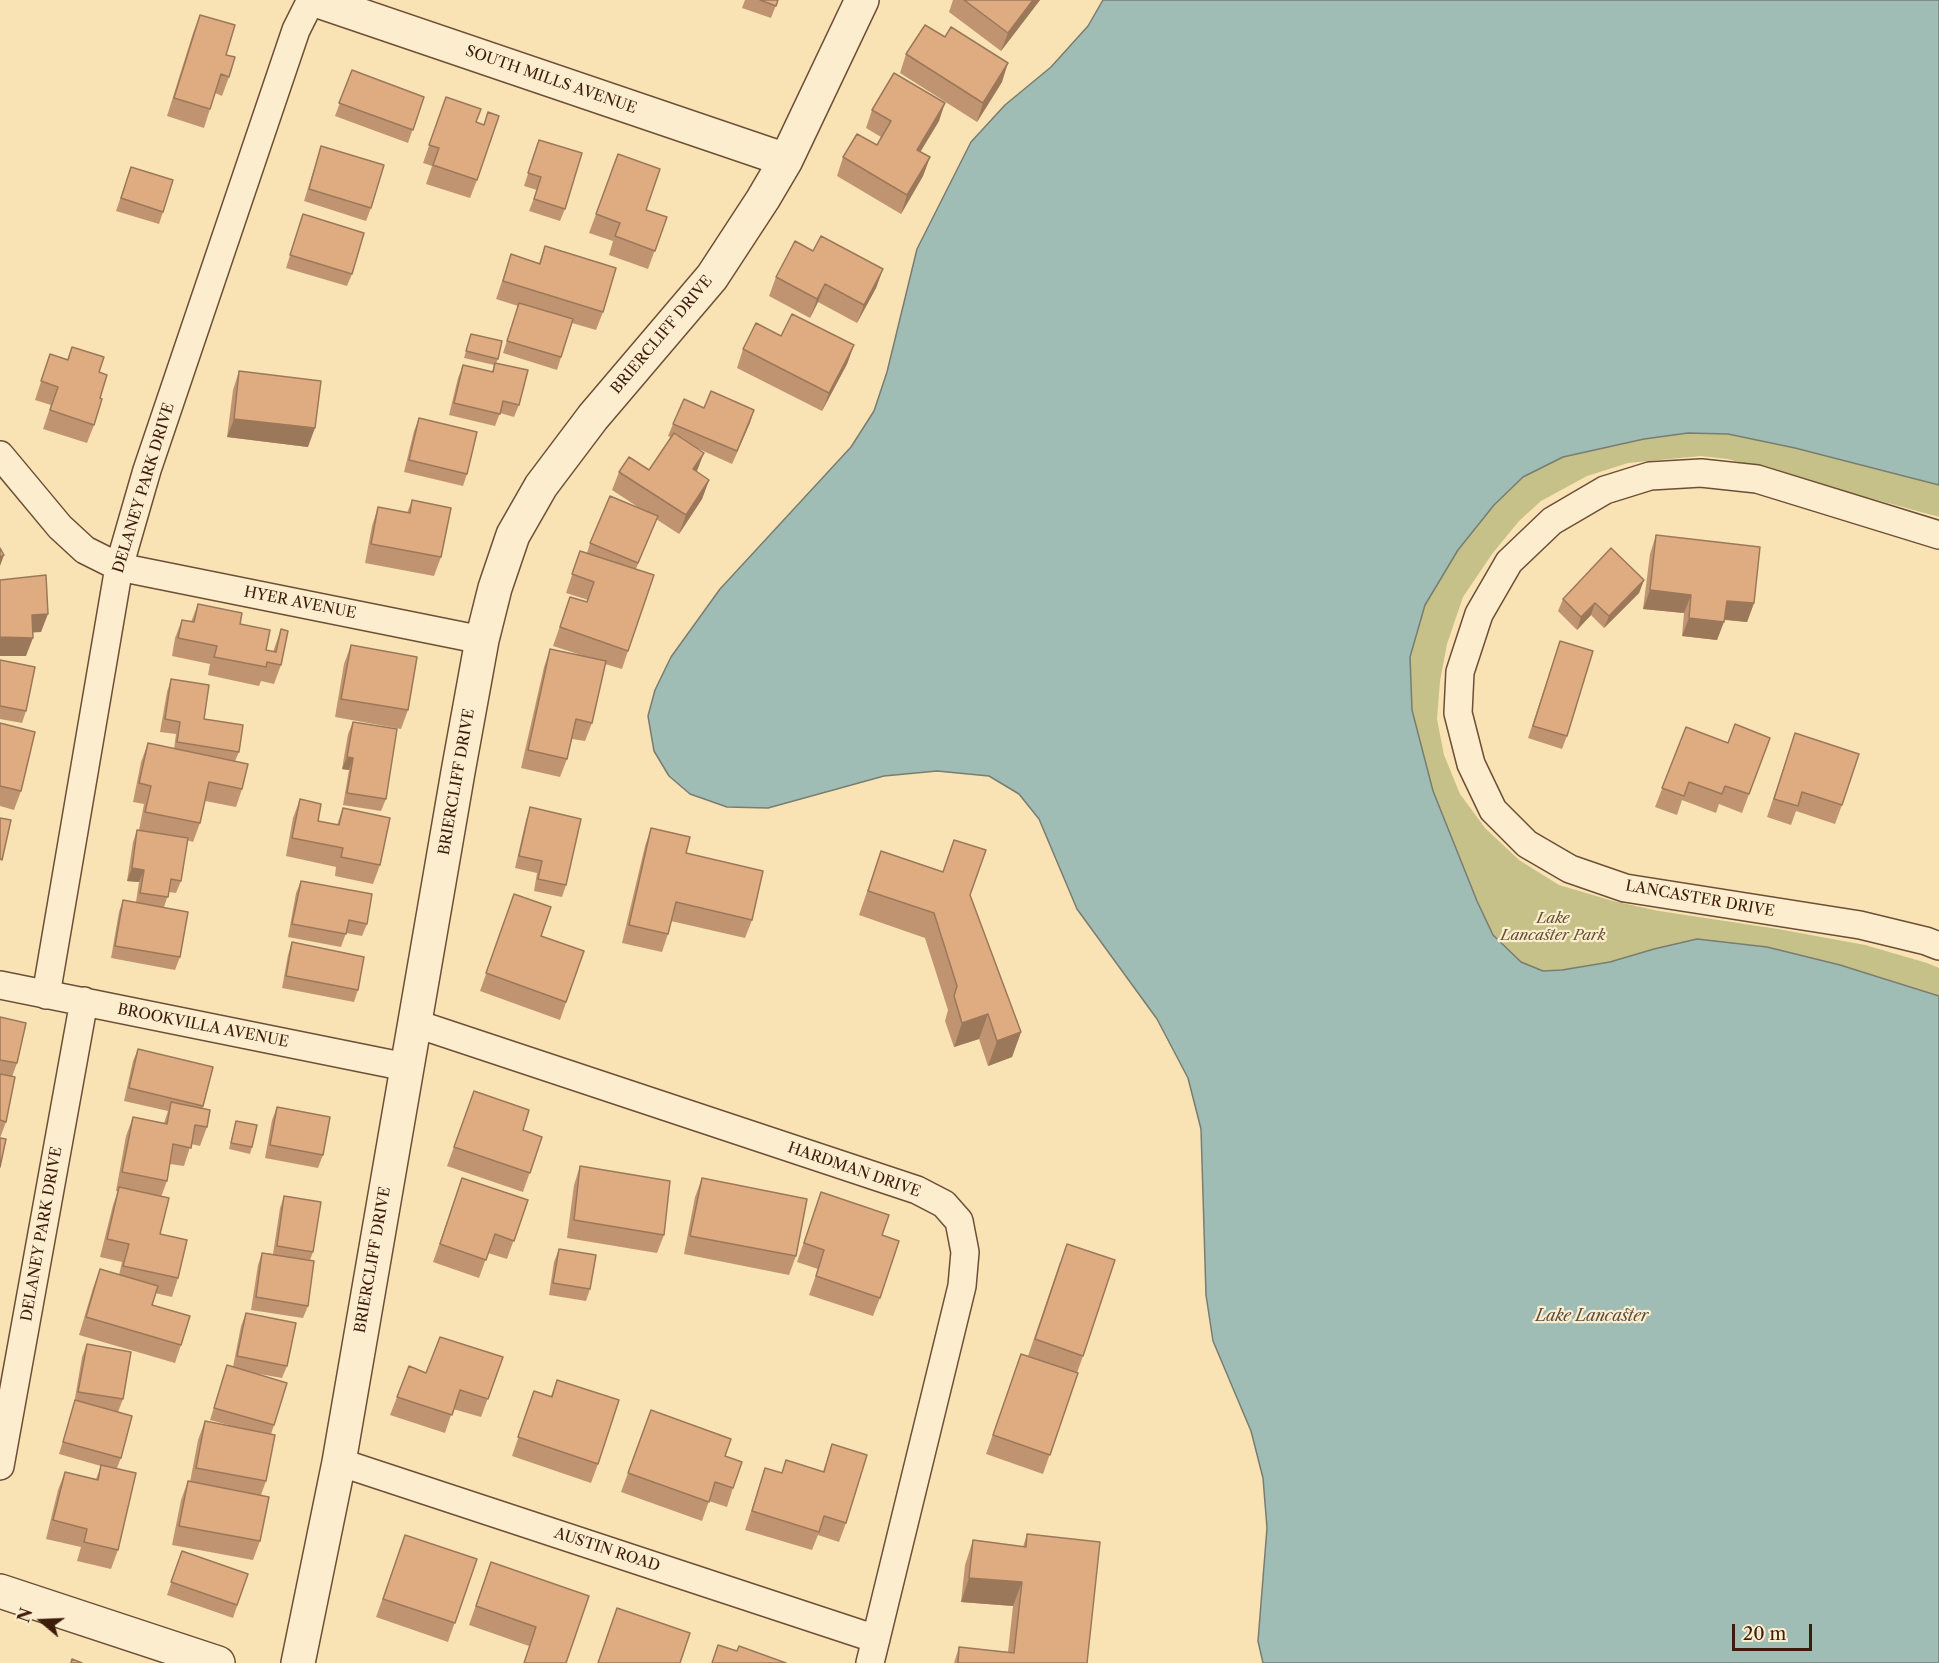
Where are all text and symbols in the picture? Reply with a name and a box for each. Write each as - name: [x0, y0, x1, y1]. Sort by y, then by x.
- street label: SOUTH MILLS AVENUE: [463, 42, 639, 118]
- street label: BRIERCLIFF DRIVE: [607, 272, 717, 398]
- street label: DELANEY PARK DRIVE: [109, 401, 179, 575]
- street label: HYER AVENUE: [242, 583, 358, 623]
- street label: BRIERCLIFF DRIVE: [435, 707, 479, 857]
- street label: LANCASTER DRIVE: [1624, 877, 1776, 921]
- park label: Lake Lancaster Park: [1501, 910, 1605, 945]
- street label: BROOKVILLA AVENUE: [116, 1001, 290, 1051]
- street label: HARDMAN DRIVE: [785, 1139, 923, 1201]
- street label: DELANEY PARK DRIVE: [18, 1145, 66, 1323]
- street label: BRIERCLIFF DRIVE: [351, 1185, 395, 1335]
- water label: Lake Lancaster: [1536, 1306, 1648, 1326]
- street label: AUSTIN ROAD: [552, 1524, 662, 1576]
- north arrow: [12, 1591, 72, 1651]
- text: N: [13, 1605, 37, 1625]
- scale bar: [1735, 1612, 1814, 1650]
- text: 20 m: [1743, 1623, 1786, 1645]

